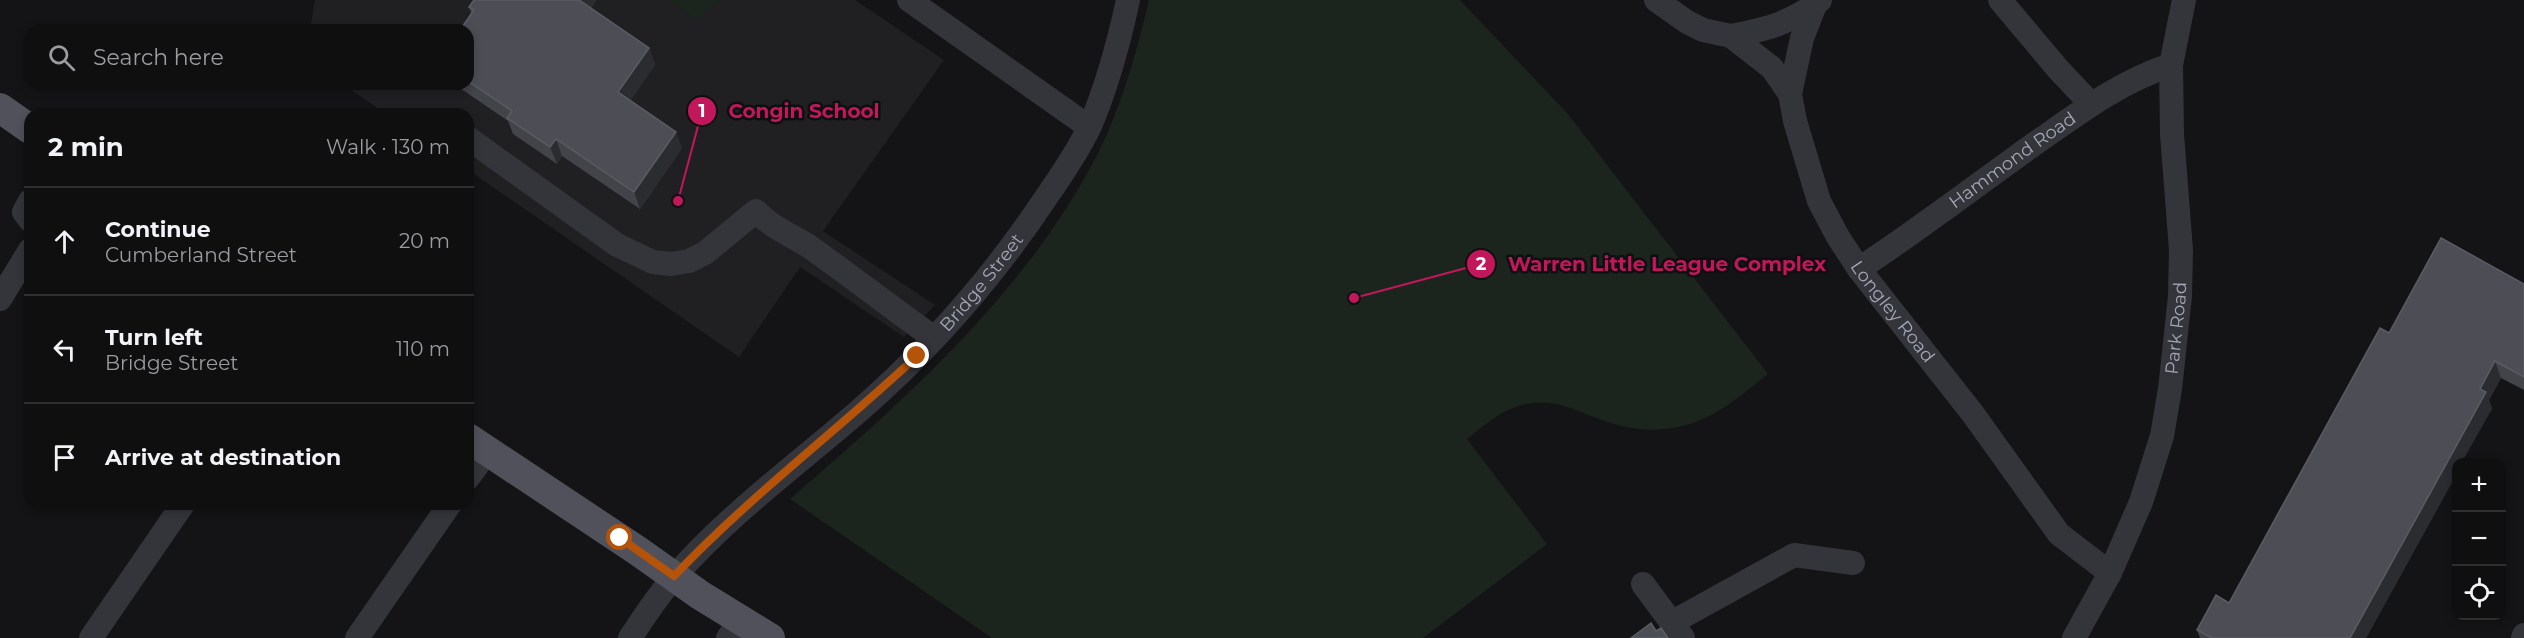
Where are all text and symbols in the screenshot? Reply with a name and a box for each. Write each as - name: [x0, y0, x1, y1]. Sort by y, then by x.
- search box: [24, 24, 474, 90]
- icon: search: [45, 41, 78, 74]
- text: Search here: [93, 44, 224, 71]
- callout: Congin School: [687, 92, 892, 130]
- text: Congin School: [728, 99, 880, 123]
- text: 1: [698, 100, 706, 122]
- street label: Hammond Road: [1945, 107, 2080, 213]
- text: 2 min: [48, 131, 124, 163]
- text: Walk · 130 m: [326, 135, 450, 159]
- text: Continue: [105, 216, 211, 243]
- icon: ahead: [48, 225, 81, 258]
- text: 20 m: [399, 229, 450, 253]
- street label: Bridge Street: [935, 229, 1028, 336]
- text: Cumberland Street: [105, 243, 297, 267]
- callout: Warren Little League Complex: [1466, 245, 1838, 283]
- text: Warren Little League Complex: [1508, 252, 1826, 276]
- text: 2: [1476, 253, 1487, 275]
- street label: Longley Road: [1846, 257, 1939, 367]
- street label: Park Road: [2161, 282, 2191, 375]
- text: Turn left: [105, 324, 203, 351]
- icon: left: [48, 333, 81, 366]
- text: 110 m: [396, 337, 450, 361]
- route end: [903, 342, 929, 368]
- text: Bridge Street: [105, 351, 238, 375]
- icon: arrive: [48, 441, 81, 474]
- text: Arrive at destination: [105, 444, 341, 471]
- map controls: [2452, 458, 2506, 620]
- button: +: [2452, 458, 2506, 512]
- button: −: [2452, 512, 2506, 566]
- route start: [606, 524, 632, 550]
- button: locate: [2452, 566, 2506, 620]

